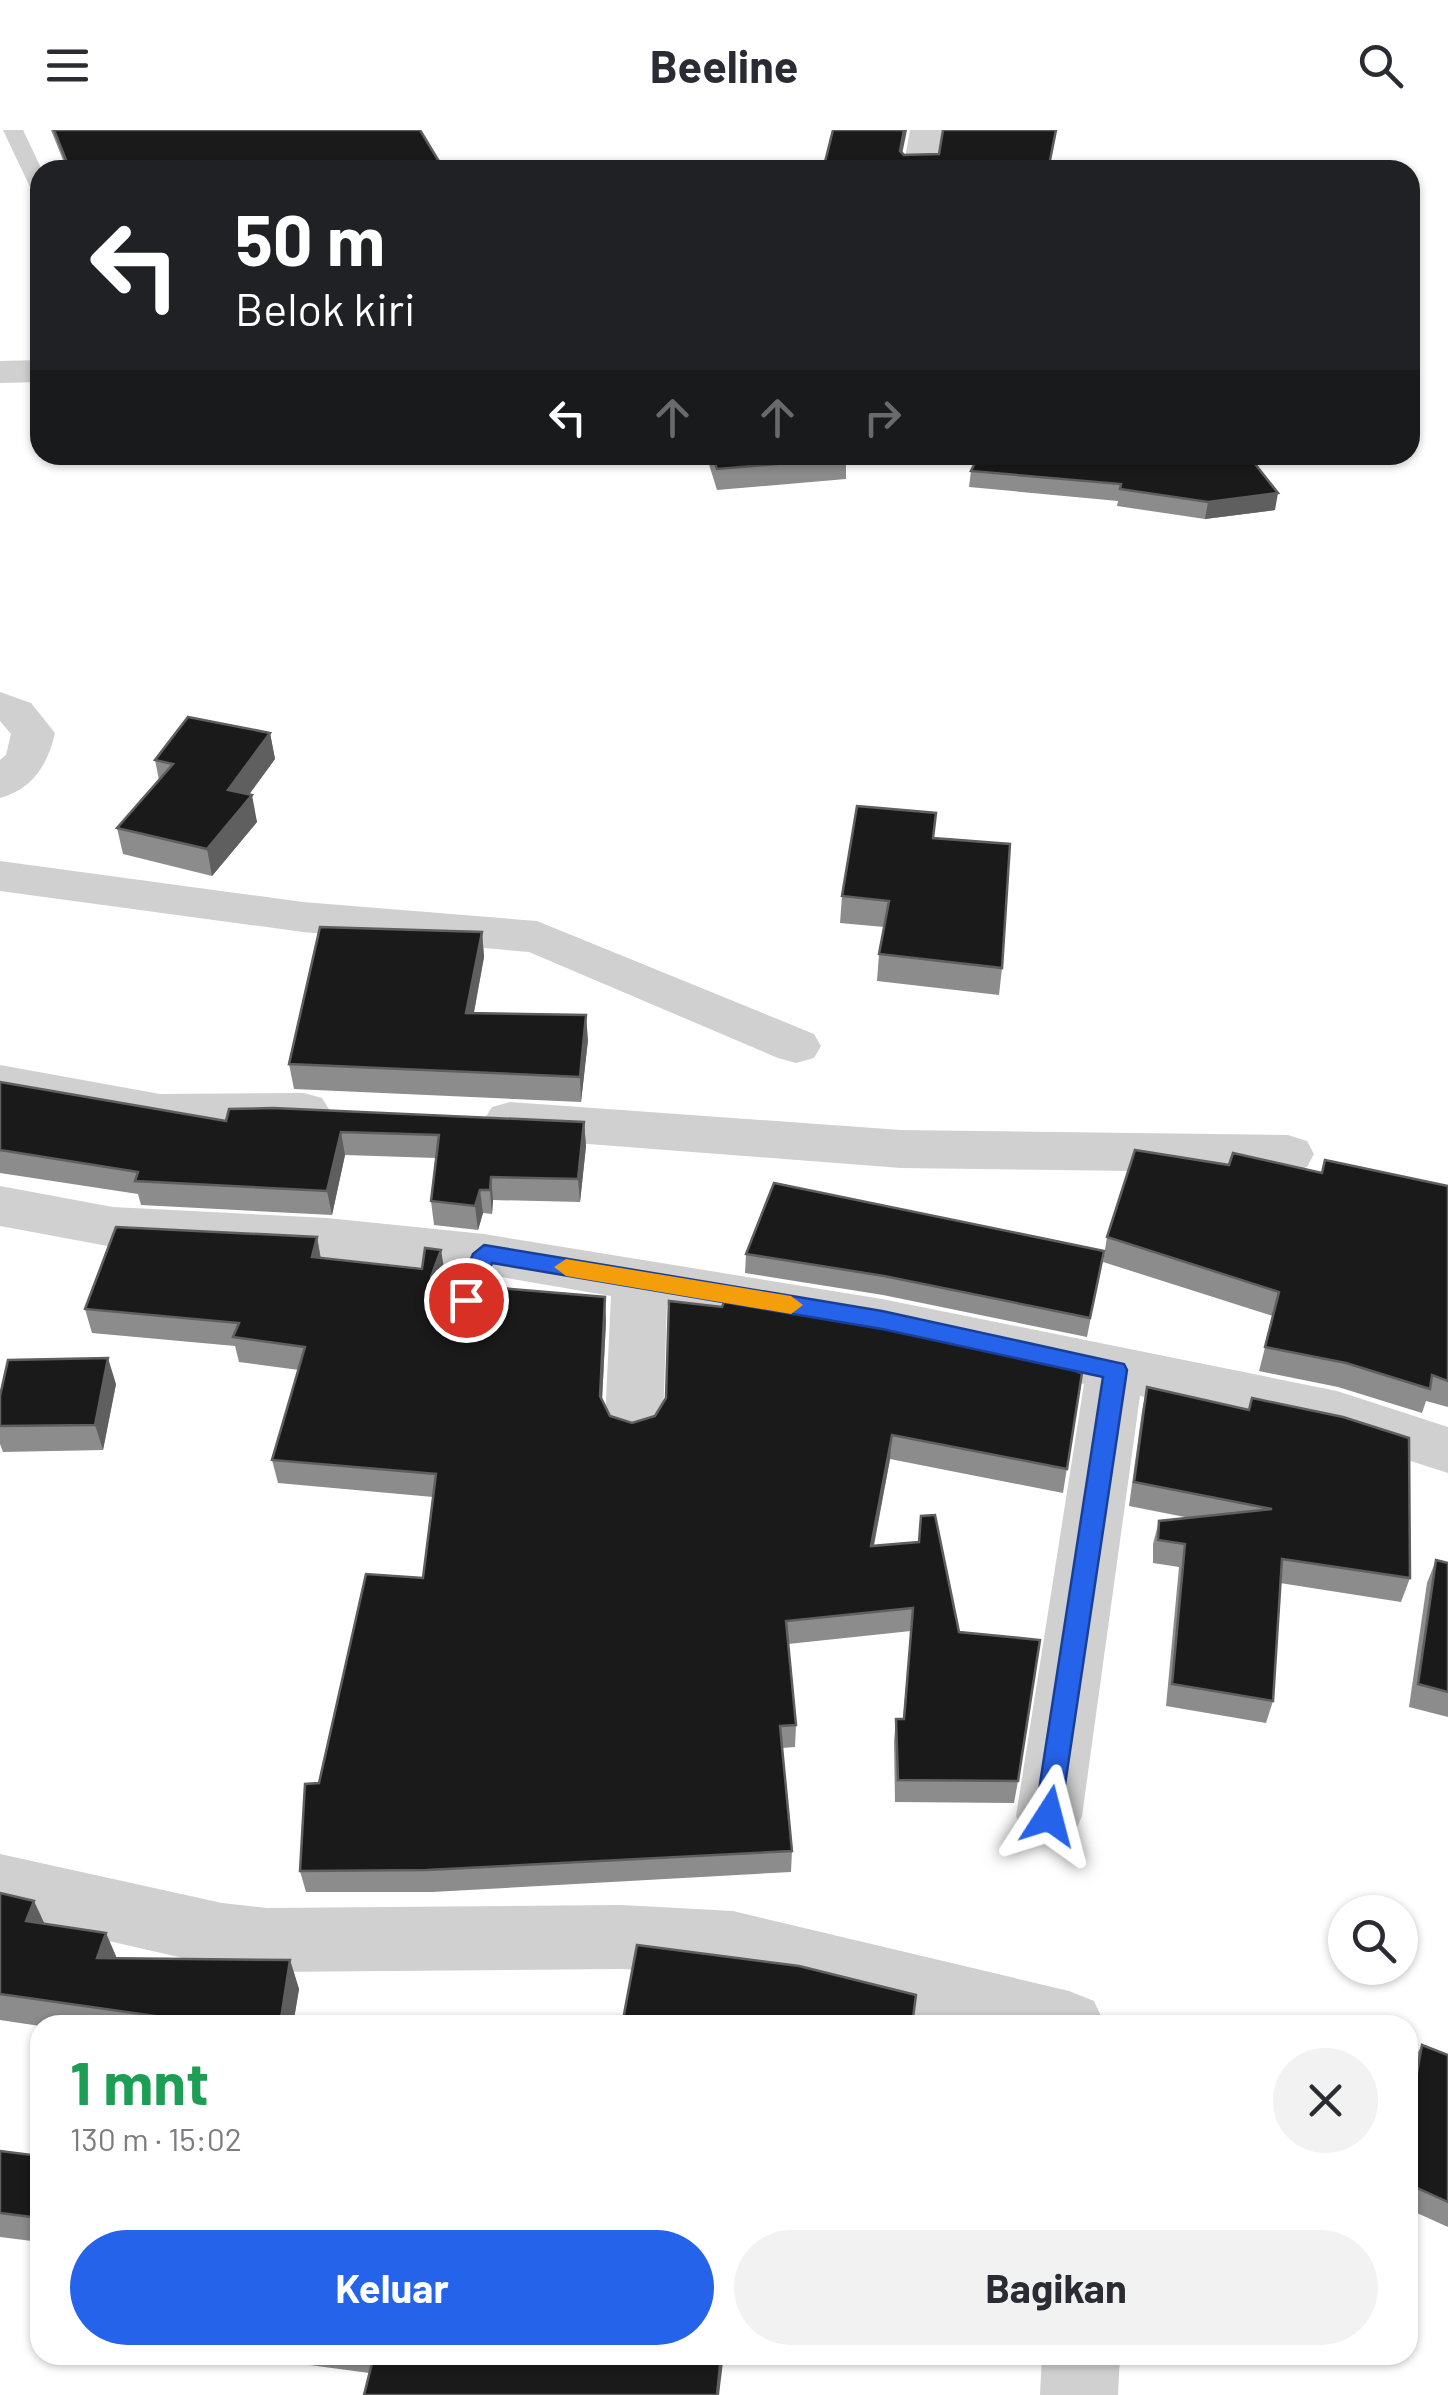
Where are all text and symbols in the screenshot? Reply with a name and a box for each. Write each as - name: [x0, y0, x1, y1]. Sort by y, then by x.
- icon: menu: [40, 38, 95, 93]
- text: Beeline: [650, 38, 798, 92]
- icon: search: [1353, 38, 1408, 93]
- text: 50 m: [235, 196, 385, 280]
- icon: left: [70, 200, 200, 330]
- text: Belok kiri: [235, 281, 416, 335]
- icon: left: [540, 390, 595, 445]
- icon: ahead: [645, 390, 700, 445]
- icon: ahead: [750, 390, 805, 445]
- icon: right: [855, 390, 910, 445]
- pin: [424, 1258, 509, 1343]
- icon: arrive: [439, 1273, 494, 1328]
- position arrow: [997, 1764, 1101, 1868]
- map controls: [1328, 1895, 1418, 1985]
- button: search: [1328, 1895, 1418, 1985]
- text: 1 mnt: [70, 2045, 209, 2117]
- button: close: [1273, 2048, 1378, 2153]
- text: 130 m · 15:02: [70, 2119, 242, 2157]
- button: Keluar: [70, 2230, 714, 2345]
- button: Bagikan: [734, 2230, 1378, 2345]

